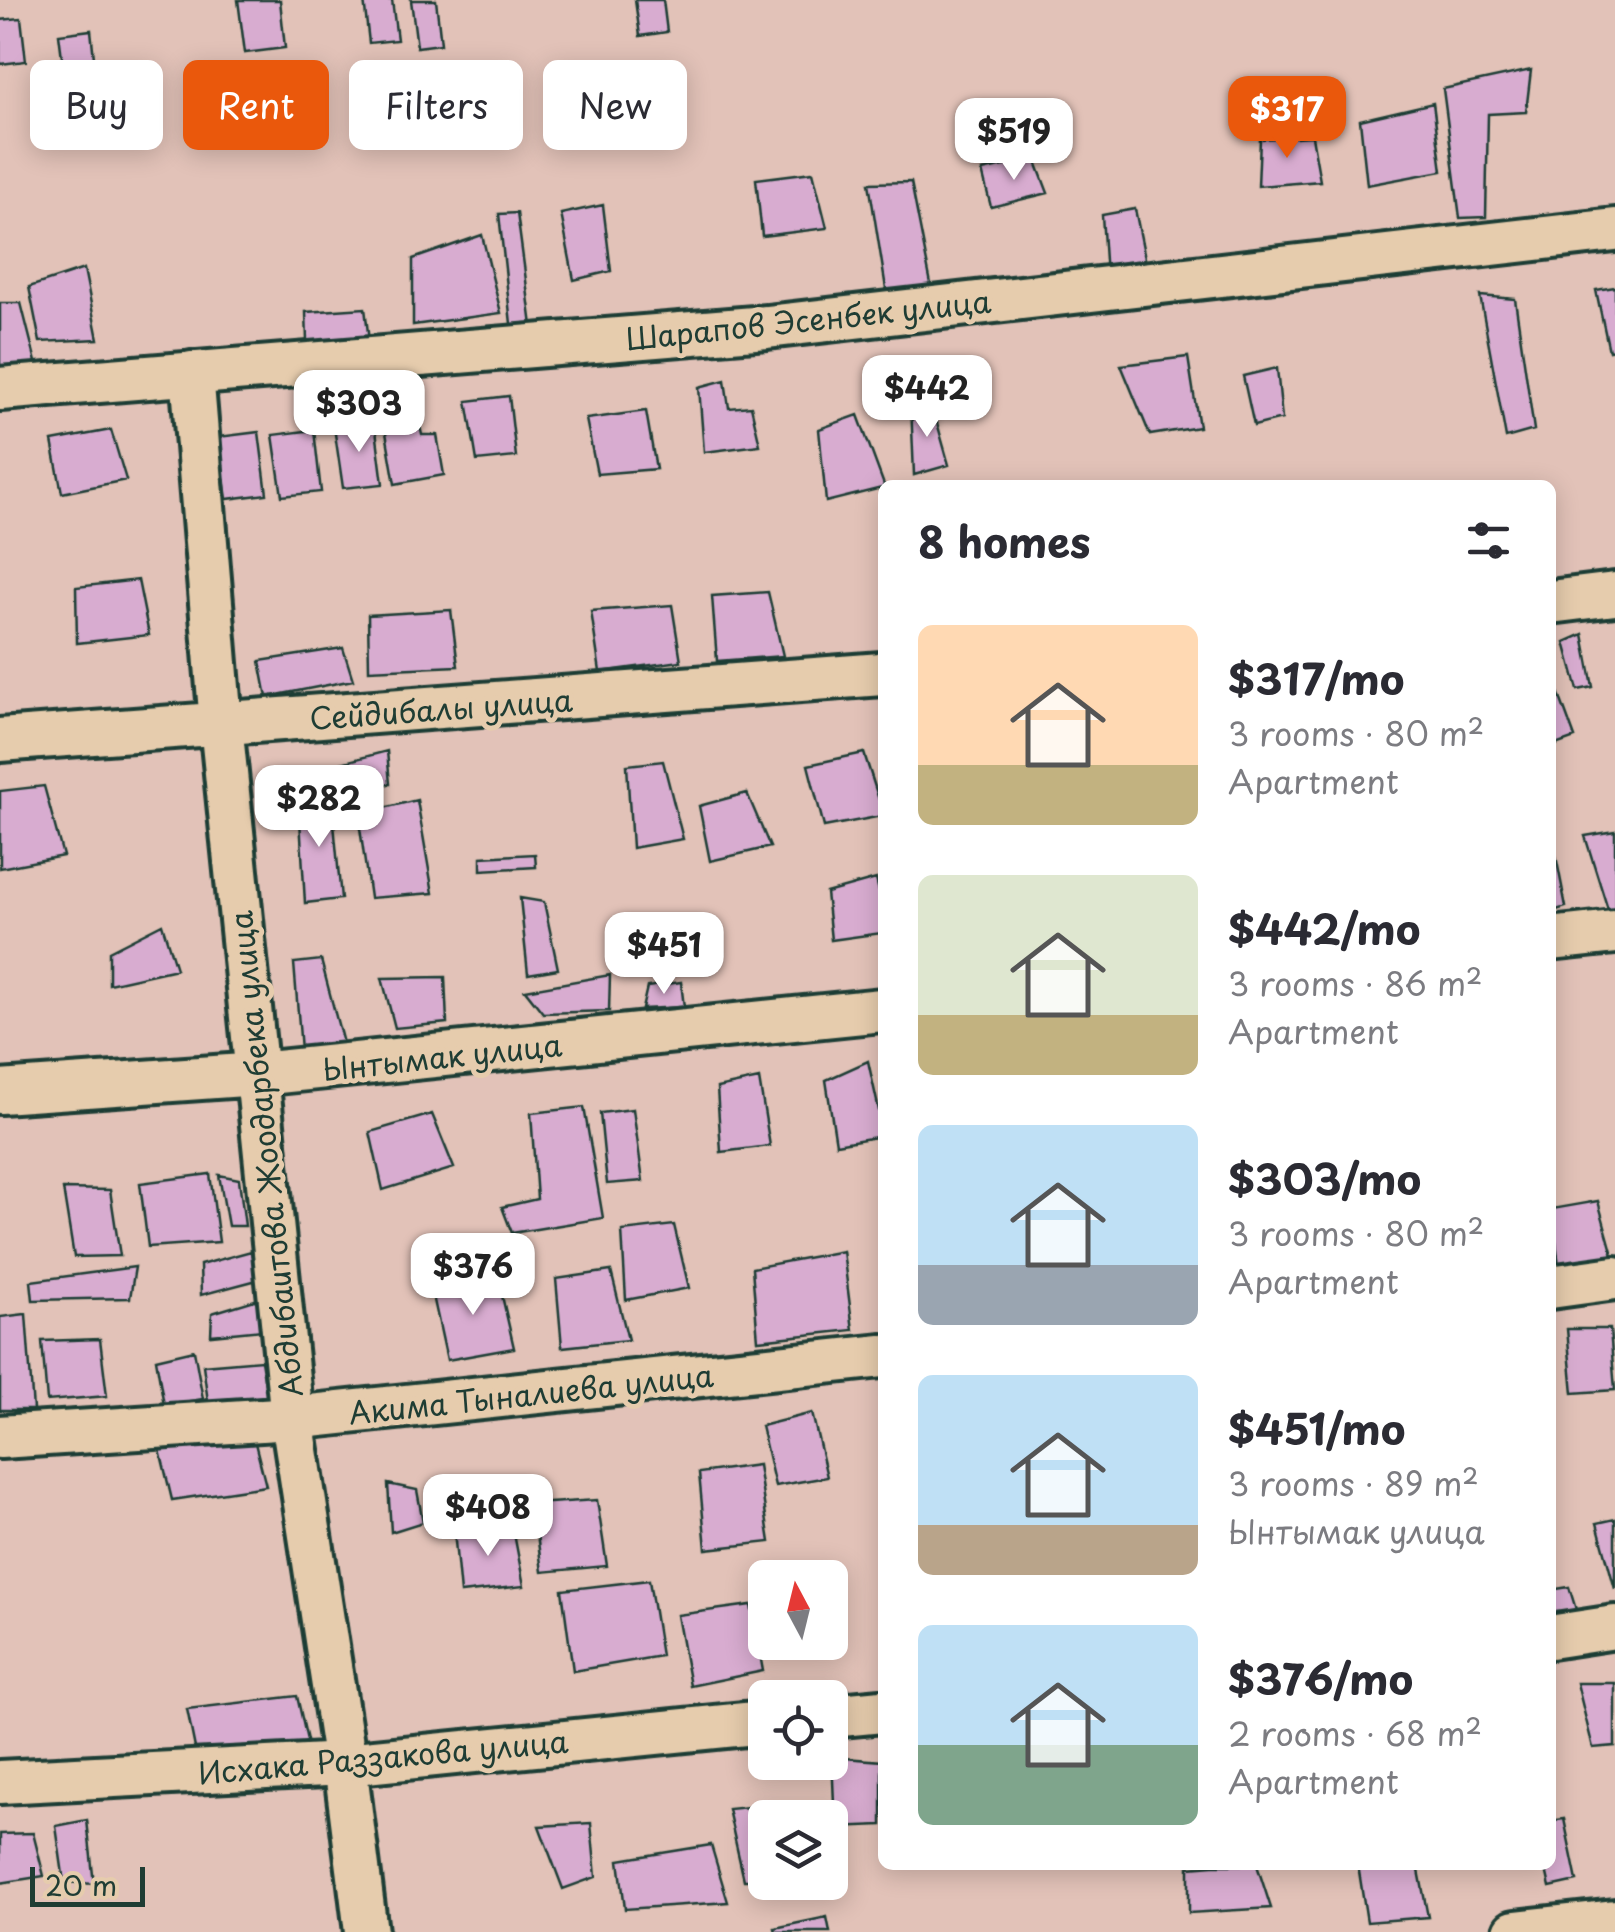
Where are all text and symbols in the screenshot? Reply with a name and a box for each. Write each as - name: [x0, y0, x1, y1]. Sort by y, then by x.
- chip: Buy: [30, 60, 163, 150]
- chip: Rent: [183, 60, 329, 150]
- chip: Filters: [349, 60, 523, 150]
- chip: New: [543, 60, 687, 150]
- pin: $317: [1228, 76, 1346, 161]
- text: $317: [1250, 84, 1324, 132]
- pin: $519: [955, 98, 1073, 183]
- text: $519: [977, 106, 1051, 154]
- street label: Шарапов Эсенбек улица: [623, 277, 993, 361]
- pin: $442: [868, 355, 986, 440]
- text: $442: [884, 363, 970, 411]
- pin: $303: [300, 370, 418, 455]
- text: $303: [316, 378, 402, 426]
- text: 8 homes: [918, 509, 1091, 572]
- icon: filters: [1461, 513, 1516, 568]
- text: $317/mo: [1228, 646, 1405, 709]
- icon: home: [998, 665, 1118, 785]
- street label: Сейдибалы улица: [308, 676, 574, 740]
- text: 3 rooms · 80 m²: [1228, 709, 1484, 757]
- text: Apartment: [1228, 757, 1399, 805]
- pin: $282: [260, 765, 378, 850]
- text: $282: [277, 773, 361, 821]
- text: $442/mo: [1228, 896, 1420, 959]
- street label: Абдибаитова Жоодарбека улица: [217, 908, 313, 1399]
- pin: $451: [605, 912, 723, 997]
- icon: home: [998, 915, 1118, 1035]
- text: $451: [627, 920, 701, 968]
- text: 3 rooms · 86 m²: [1228, 959, 1483, 1007]
- text: Apartment: [1228, 1007, 1399, 1055]
- street label: Ынтымак улица: [320, 1021, 564, 1091]
- text: $303/mo: [1228, 1146, 1421, 1209]
- icon: home: [998, 1165, 1118, 1285]
- text: 3 rooms · 80 m²: [1228, 1209, 1484, 1257]
- pin: $376: [414, 1233, 532, 1318]
- text: $376: [433, 1241, 513, 1289]
- text: Apartment: [1228, 1257, 1399, 1305]
- street label: Акима Тыналиева улица: [346, 1351, 716, 1435]
- text: $451/mo: [1228, 1396, 1406, 1459]
- icon: home: [998, 1415, 1118, 1535]
- text: 3 rooms · 89 m²: [1228, 1459, 1479, 1507]
- pin: $408: [429, 1474, 547, 1559]
- text: $408: [445, 1482, 531, 1530]
- text: Ынтымак улица: [1228, 1507, 1485, 1555]
- north arrow: [748, 1560, 848, 1660]
- map controls: [748, 1560, 848, 1900]
- text: $376/mo: [1228, 1646, 1413, 1709]
- icon: home: [998, 1665, 1118, 1785]
- button: locate: [748, 1680, 848, 1780]
- text: 2 rooms · 68 m²: [1228, 1709, 1482, 1757]
- street label: Исхака Раззакова улица: [196, 1717, 570, 1795]
- text: Apartment: [1228, 1757, 1399, 1805]
- button: layers: [748, 1800, 848, 1900]
- scale bar: [30, 1862, 145, 1906]
- text: 20 m: [45, 1863, 117, 1906]

